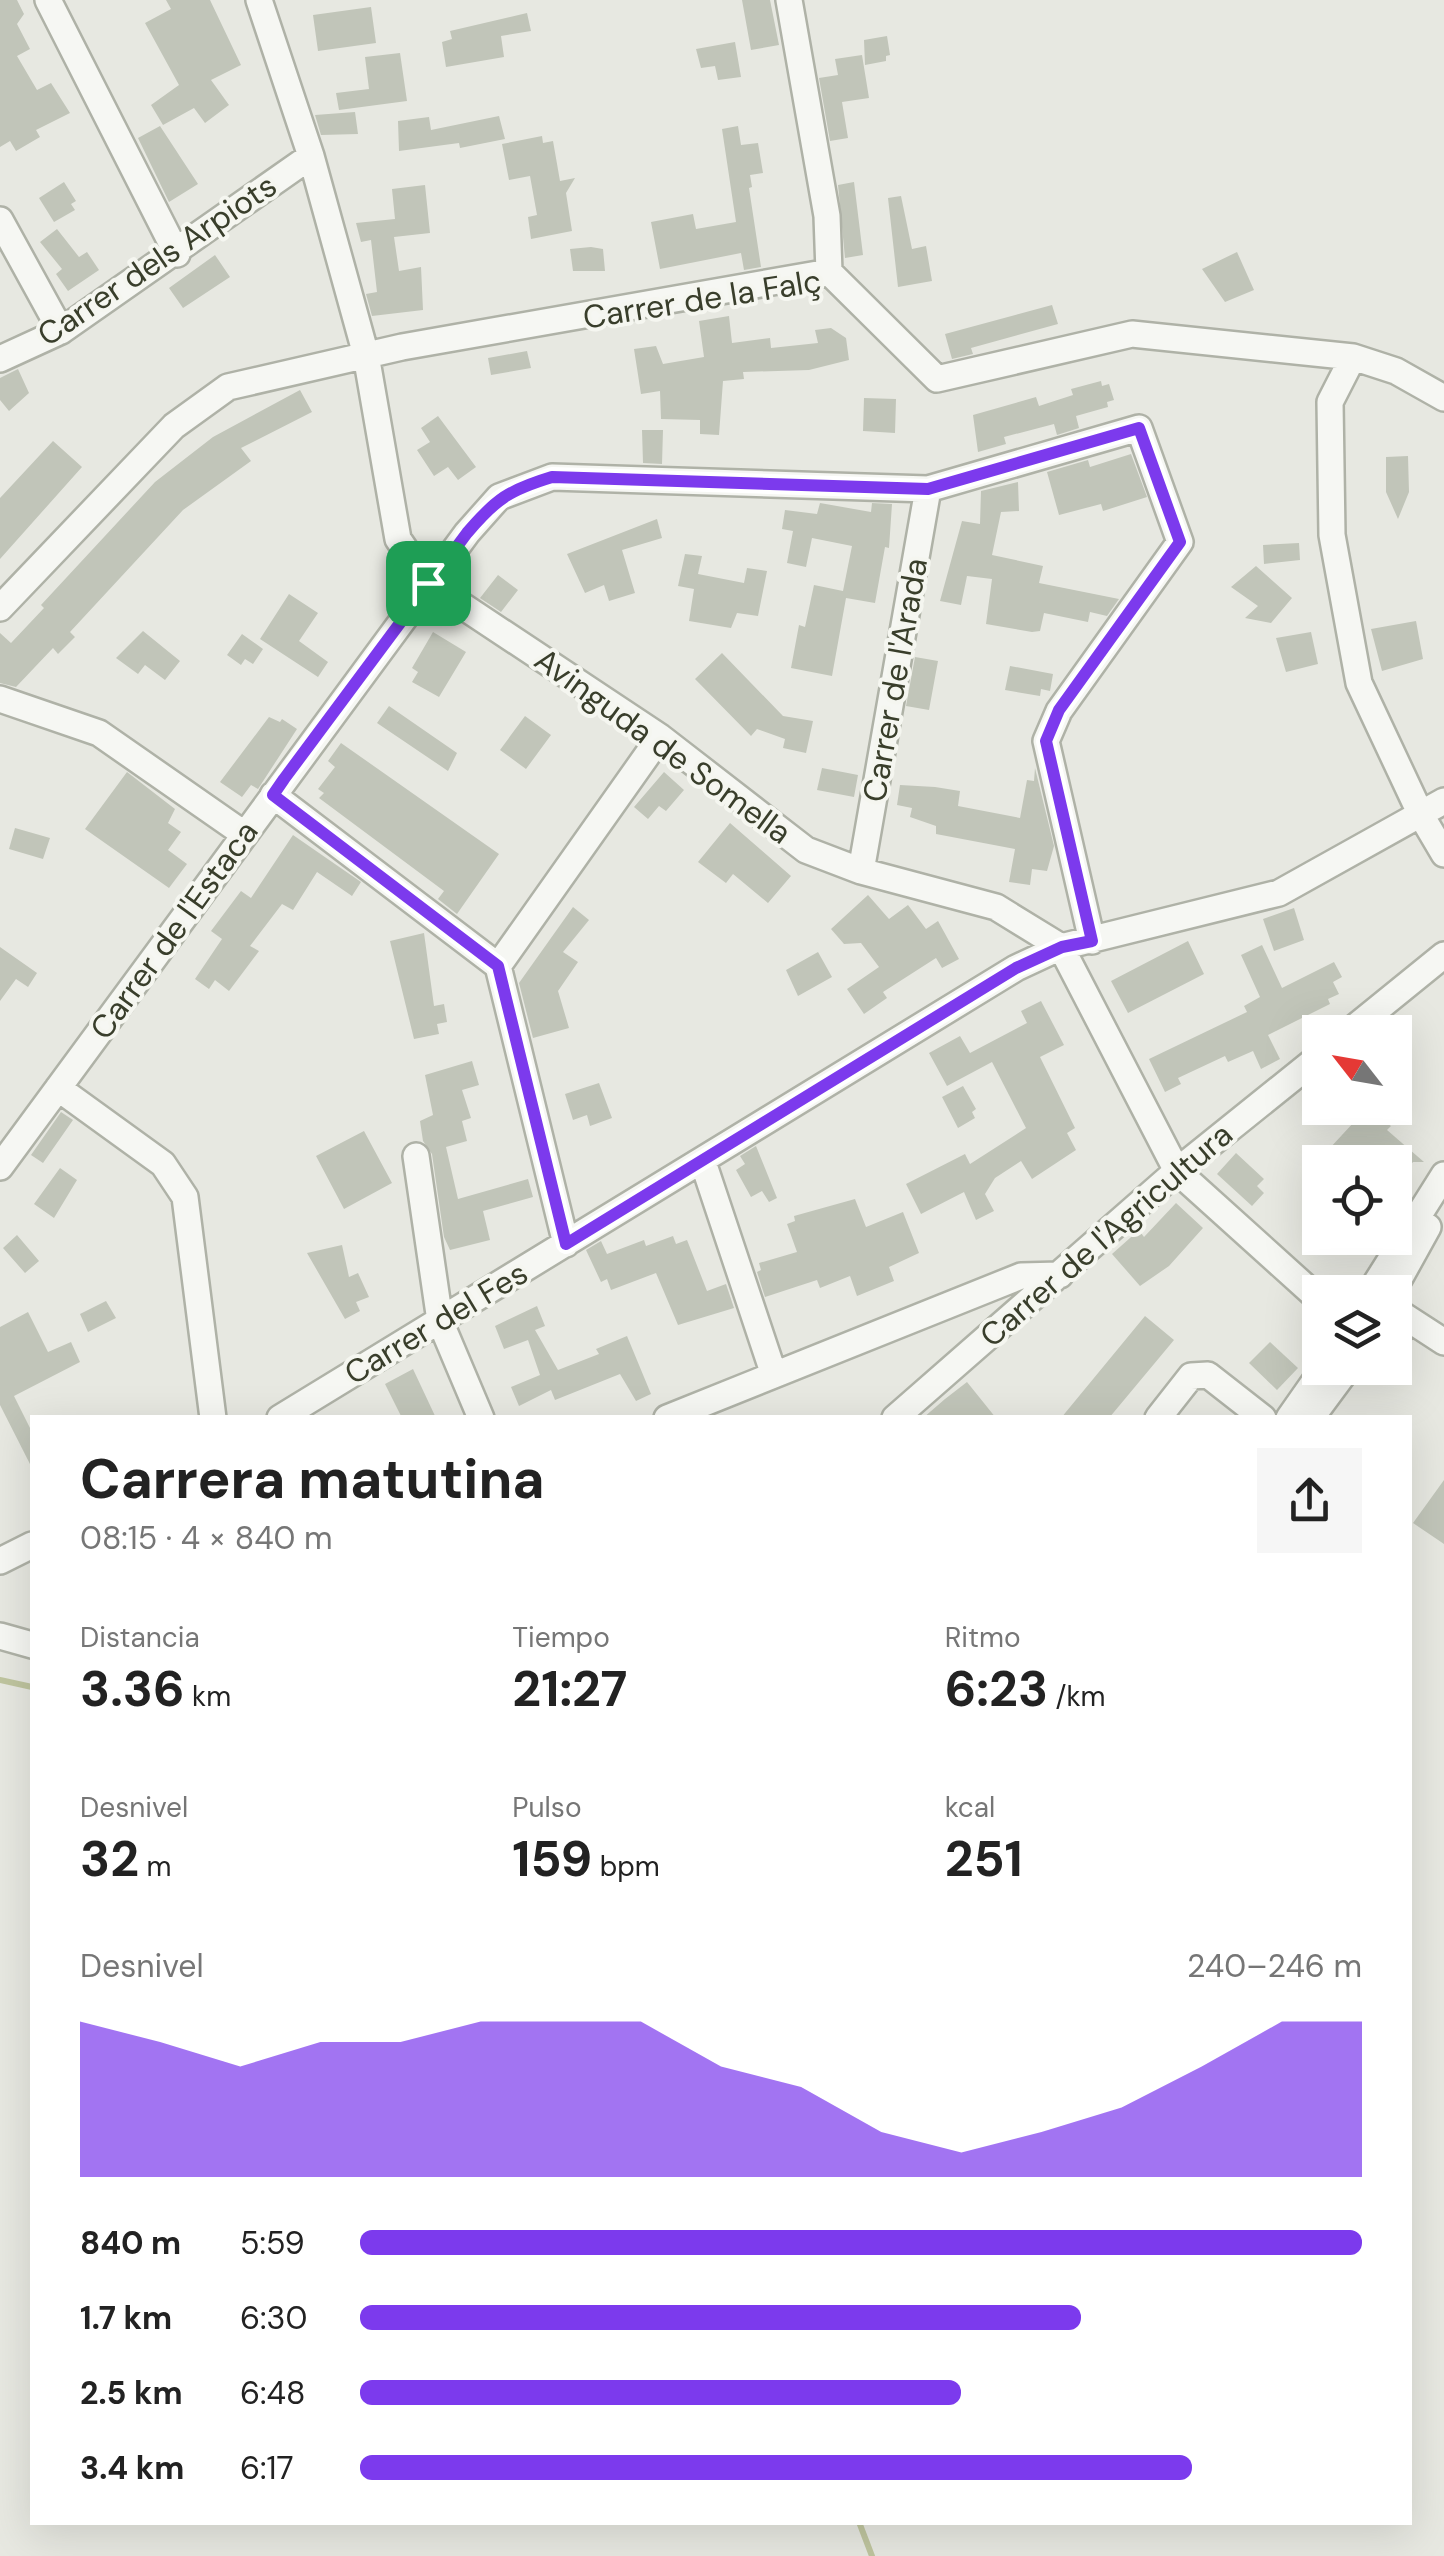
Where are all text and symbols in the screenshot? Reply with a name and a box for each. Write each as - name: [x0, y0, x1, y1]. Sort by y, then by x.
- street label: Carrer dels Arpiots: [29, 164, 285, 356]
- street label: Carrer de la Falç: [580, 259, 824, 339]
- pin: [386, 541, 471, 626]
- street label: Carrer de l'Arada: [853, 555, 937, 805]
- icon: arrive: [401, 556, 456, 611]
- street label: Avinguda de Somella: [526, 639, 800, 853]
- street label: Carrer de l'Estaca: [81, 812, 267, 1048]
- north arrow: [1302, 1015, 1412, 1125]
- map controls: [1302, 1015, 1412, 1385]
- street label: Carrer de l'Agricultura: [971, 1114, 1241, 1356]
- button: locate: [1302, 1145, 1412, 1255]
- street label: Carrer del Fes: [337, 1252, 535, 1394]
- button: layers: [1302, 1275, 1412, 1385]
- text: Carrera matutina: [80, 1443, 545, 1515]
- button: share: [1257, 1448, 1362, 1553]
- text: 08:15 · 4 × 840 m: [80, 1517, 333, 1559]
- text: Distancia: [80, 1619, 200, 1656]
- text: Tiempo: [512, 1619, 610, 1656]
- text: Ritmo: [945, 1619, 1021, 1656]
- text: 3.36: [80, 1656, 185, 1722]
- text: 21:27: [512, 1656, 627, 1722]
- text: 6:23: [945, 1656, 1048, 1722]
- text: km: [185, 1678, 231, 1715]
- text: /km: [1048, 1678, 1106, 1715]
- text: Desnivel: [80, 1789, 188, 1826]
- text: Pulso: [512, 1789, 582, 1826]
- text: kcal: [945, 1789, 995, 1826]
- text: 32: [80, 1826, 139, 1892]
- text: 159: [512, 1826, 592, 1892]
- text: 251: [945, 1826, 1023, 1892]
- text: m: [139, 1848, 171, 1885]
- text: bpm: [592, 1848, 660, 1885]
- text: Desnivel: [80, 1945, 204, 1987]
- text: 240–246 m: [1187, 1945, 1362, 1987]
- text: 840 m: [80, 2222, 181, 2264]
- text: 5:59: [240, 2222, 305, 2264]
- text: 1.7 km: [80, 2297, 172, 2339]
- text: 6:30: [240, 2297, 307, 2339]
- text: 2.5 km: [80, 2372, 183, 2414]
- text: 6:48: [240, 2372, 305, 2414]
- text: 3.4 km: [80, 2447, 184, 2489]
- text: 6:17: [240, 2447, 294, 2489]

